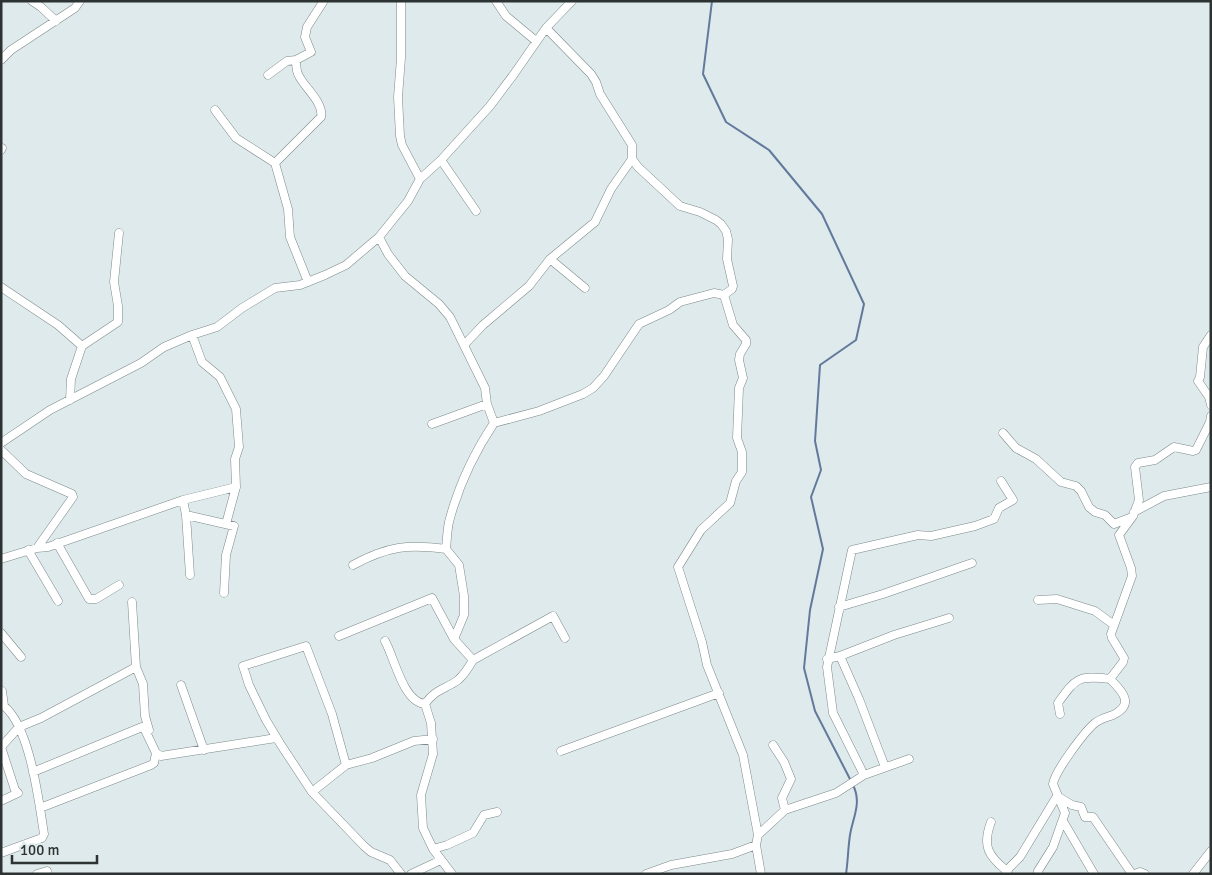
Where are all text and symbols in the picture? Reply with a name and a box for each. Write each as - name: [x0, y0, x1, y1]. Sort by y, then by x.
- scale bar: [12, 832, 98, 864]
- text: 100 m: [20, 841, 60, 859]

